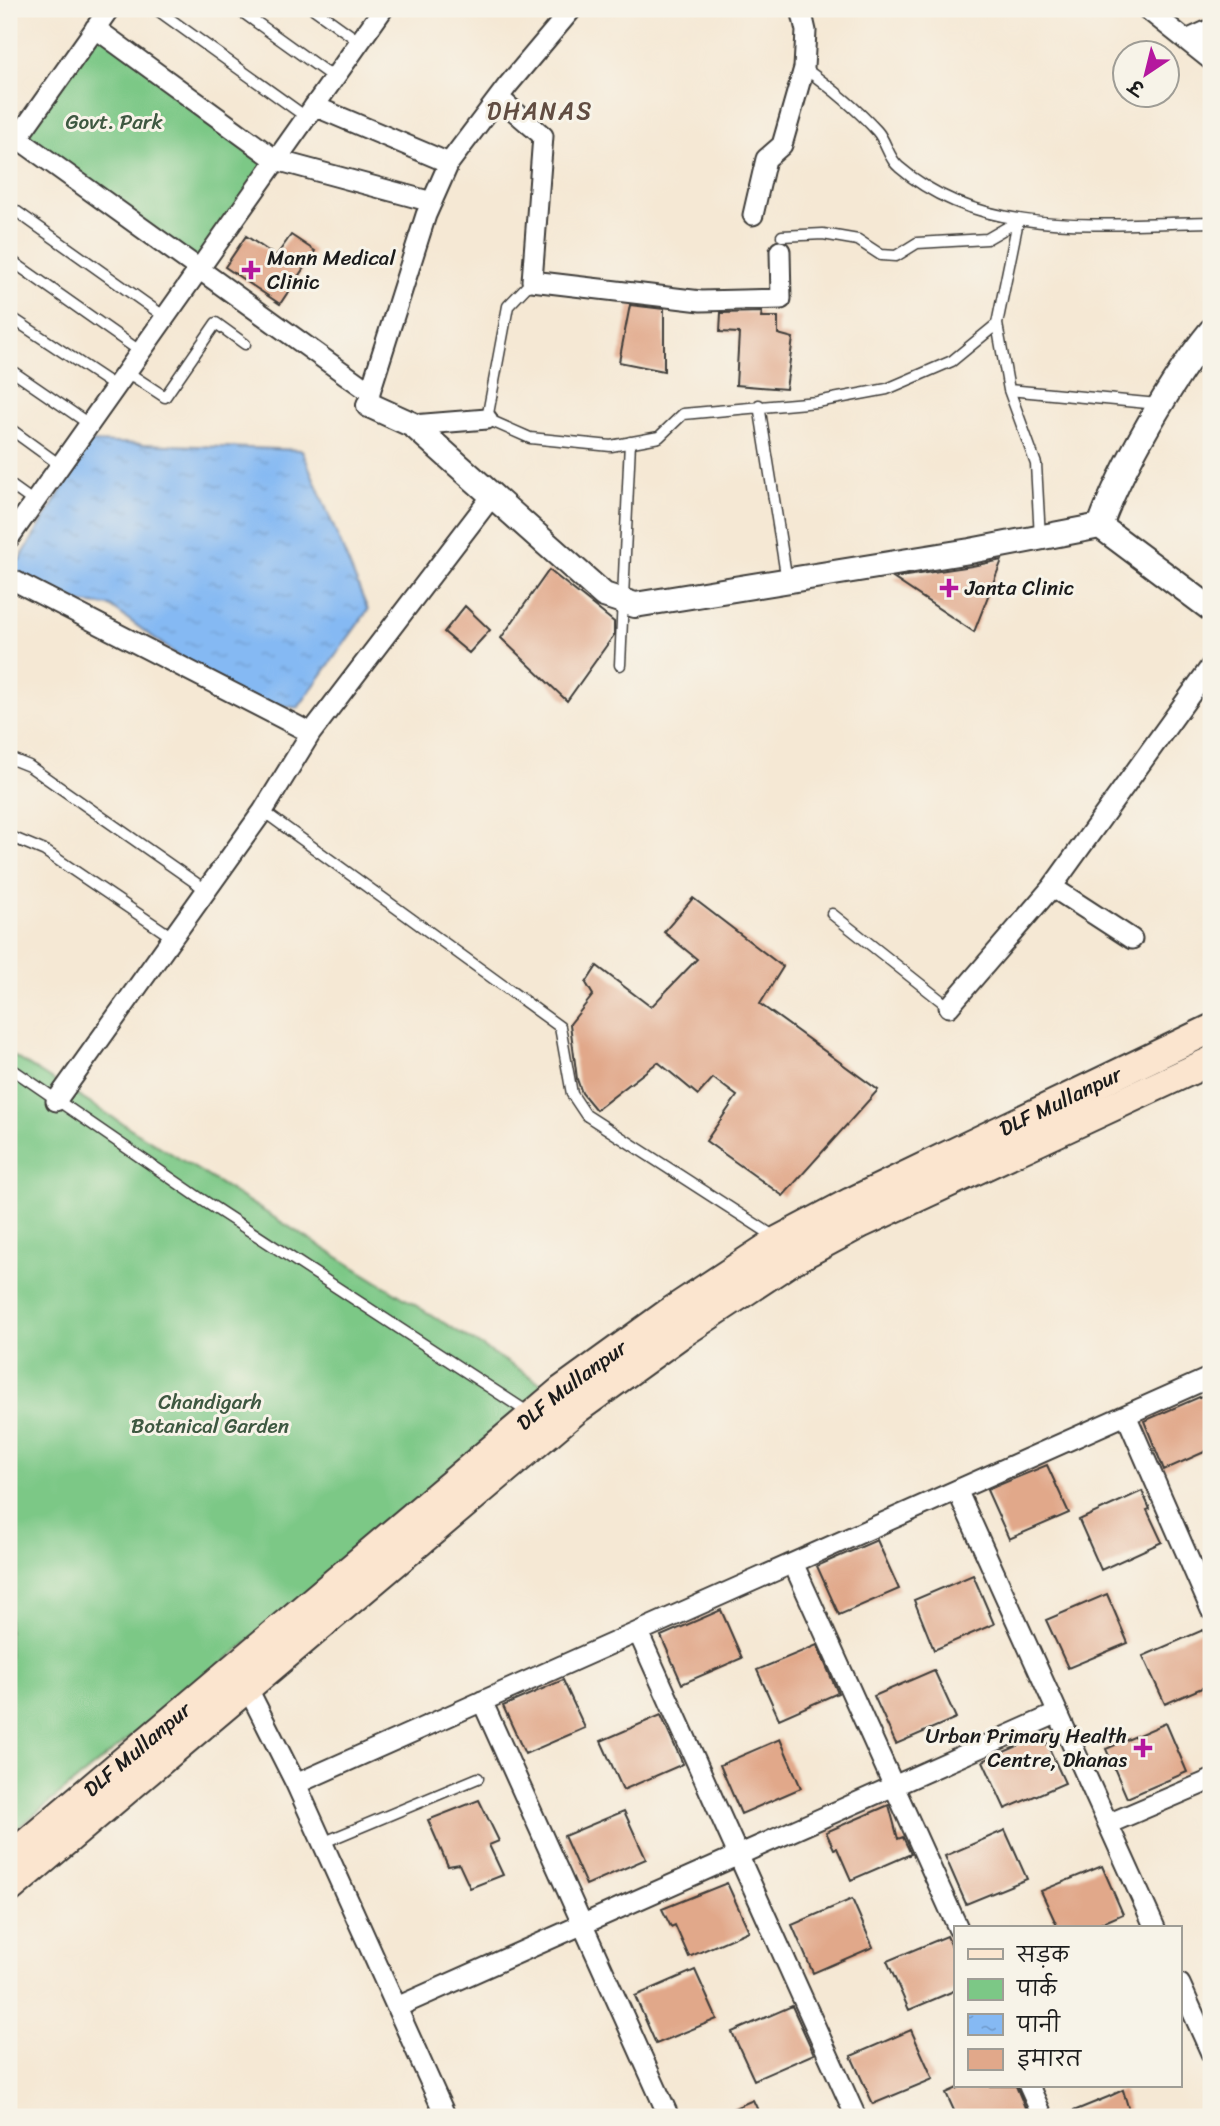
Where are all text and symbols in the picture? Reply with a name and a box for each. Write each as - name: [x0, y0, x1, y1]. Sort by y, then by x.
- north arrow: [1112, 38, 1182, 108]
- text: उ: [1120, 69, 1153, 106]
- district label: DHANAS: [487, 90, 593, 132]
- park label: Govt. Park: [65, 103, 163, 141]
- place label: Mann Medical Clinic: [267, 239, 396, 301]
- marker: Mann Medical Clinic: [241, 260, 261, 280]
- place label: Janta Clinic: [964, 569, 1074, 607]
- marker: Janta Clinic: [939, 578, 959, 598]
- street label: DLF Mullanpur: [992, 1055, 1130, 1147]
- street label: DLF Mullanpur: [507, 1329, 636, 1440]
- park label: Chandigarh Botanical Garden: [131, 1383, 289, 1445]
- street label: DLF Mullanpur: [74, 1691, 201, 1807]
- place label: Urban Primary Health Centre, Dhanas: [925, 1717, 1127, 1779]
- marker: Urban Primary Health Centre, Dhanas: [1133, 1738, 1153, 1758]
- legend: [954, 1926, 1182, 2088]
- text: सड़क: [1016, 1936, 1070, 1974]
- text: पार्क: [1016, 1970, 1058, 2008]
- text: पानी: [1016, 2006, 1062, 2044]
- text: इमारत: [1017, 2040, 1083, 2078]

